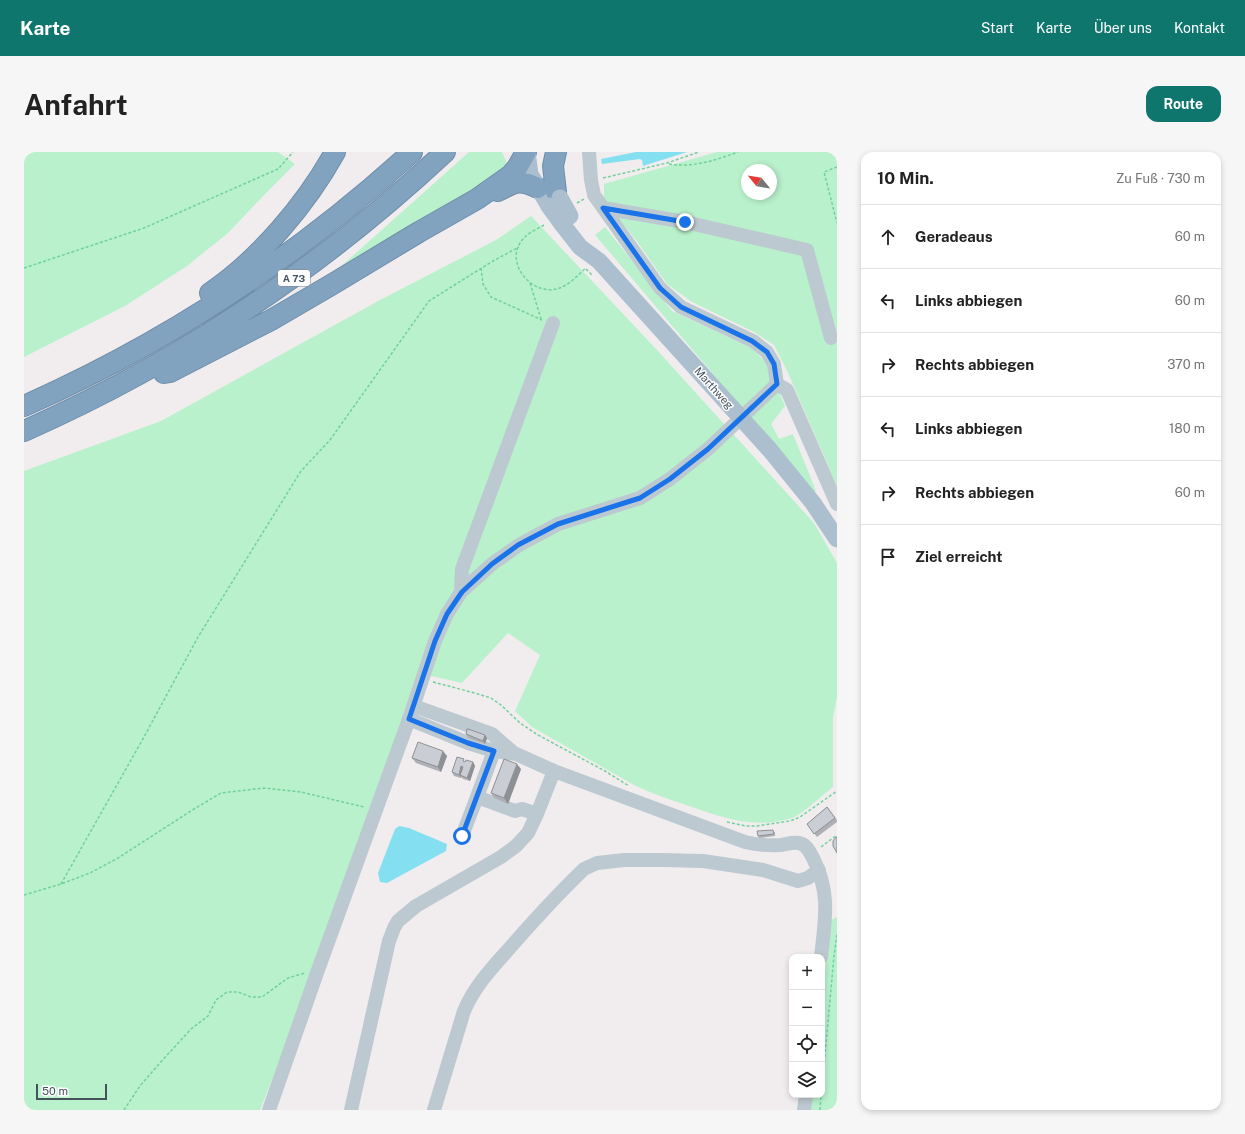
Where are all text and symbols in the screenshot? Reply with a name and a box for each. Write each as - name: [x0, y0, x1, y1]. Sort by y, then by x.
- text: Karte: [20, 17, 70, 39]
- text: Start: [981, 20, 1014, 36]
- text: Karte: [1036, 20, 1072, 36]
- text: Über uns: [1094, 20, 1152, 36]
- text: Kontakt: [1174, 20, 1225, 36]
- button: Route: [1146, 86, 1221, 122]
- text: Anfahrt: [24, 88, 128, 121]
- north arrow: [741, 164, 777, 200]
- text: 10 Min.: [877, 168, 934, 188]
- text: Zu Fuß · 730 m: [1116, 171, 1205, 186]
- route end: [676, 213, 694, 231]
- icon: ahead: [877, 226, 899, 248]
- text: Geradeaus: [915, 228, 993, 245]
- text: 60 m: [1175, 229, 1205, 244]
- road number: A 73: [278, 270, 310, 286]
- icon: left: [877, 290, 899, 312]
- text: Links abbiegen: [915, 292, 1022, 309]
- text: 60 m: [1175, 293, 1205, 308]
- icon: right: [877, 354, 899, 376]
- text: Rechts abbiegen: [915, 356, 1034, 373]
- text: 370 m: [1167, 357, 1205, 372]
- street label: Marthweg: [692, 365, 736, 411]
- icon: left: [877, 418, 899, 440]
- text: Links abbiegen: [915, 420, 1022, 437]
- text: 180 m: [1169, 421, 1205, 436]
- icon: right: [877, 482, 899, 504]
- text: Rechts abbiegen: [915, 484, 1034, 501]
- text: 60 m: [1175, 485, 1205, 500]
- icon: arrive: [877, 546, 899, 568]
- text: Ziel erreicht: [915, 548, 1002, 565]
- route start: [453, 827, 471, 845]
- map controls: [789, 954, 825, 1098]
- button: +: [789, 954, 825, 990]
- button: −: [789, 990, 825, 1026]
- button: locate: [789, 1026, 825, 1062]
- button: layers: [789, 1062, 825, 1098]
- scale bar: [36, 1082, 107, 1101]
- text: 50 m: [42, 1085, 68, 1097]

